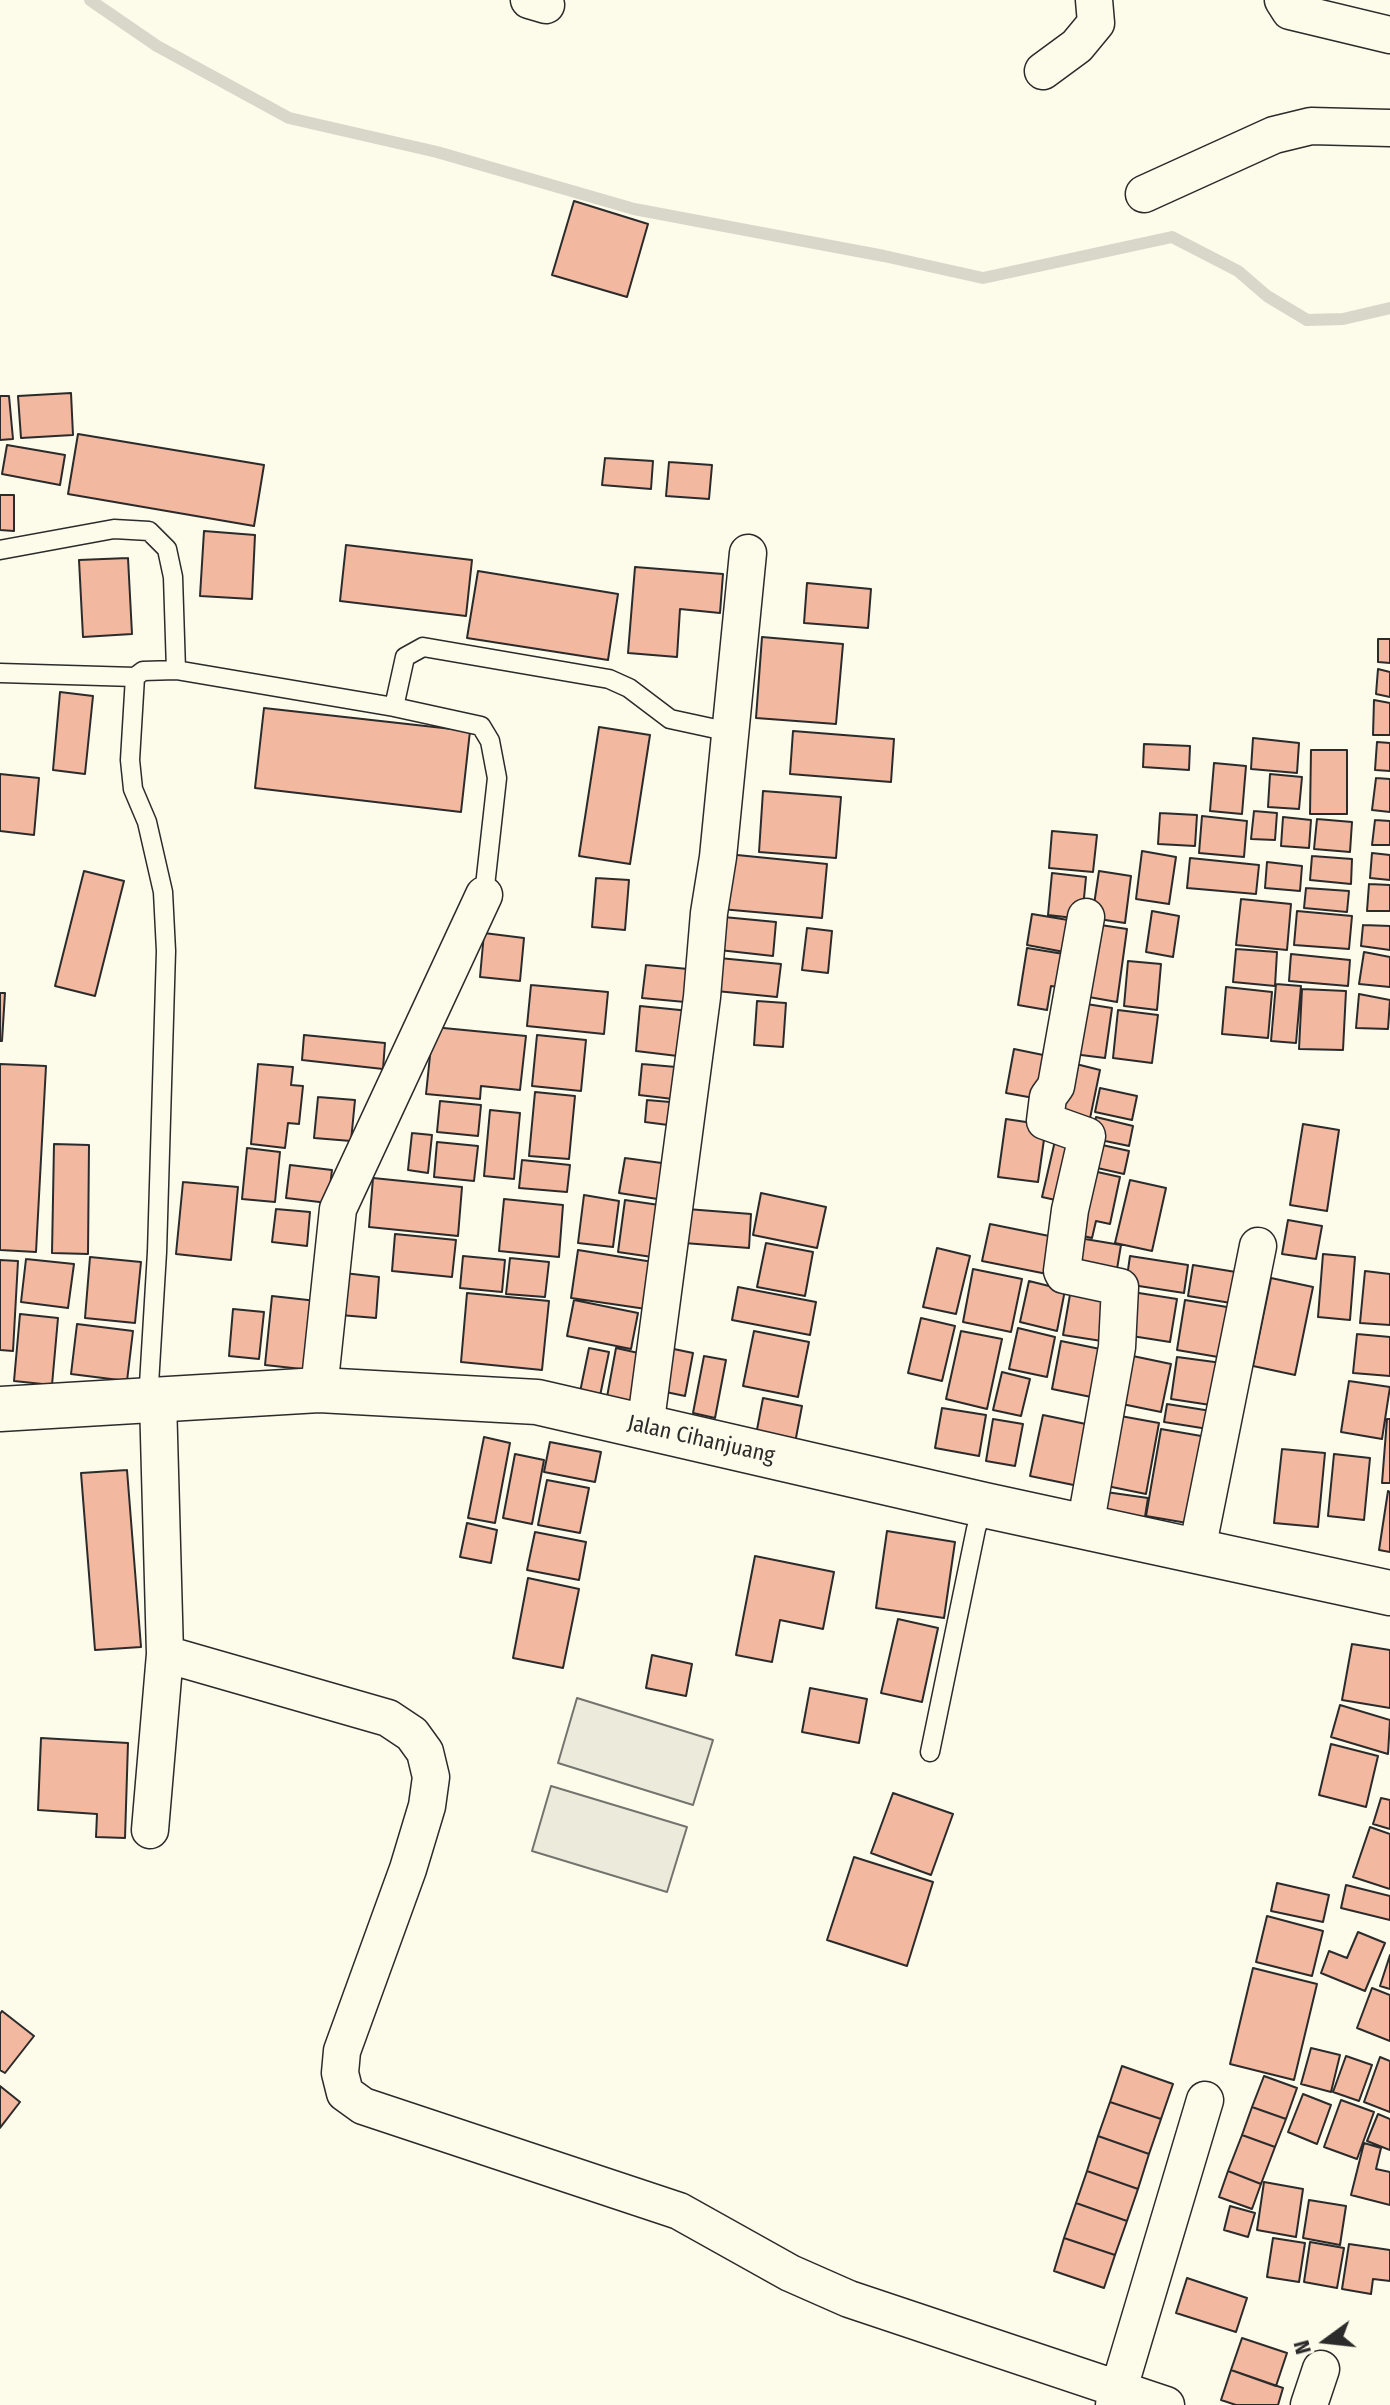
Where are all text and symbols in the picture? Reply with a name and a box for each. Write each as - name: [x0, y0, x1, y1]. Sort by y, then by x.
- street label: Jalan Cihanjuang: [625, 1410, 777, 1470]
- north arrow: [1286, 2301, 1366, 2381]
- text: N: [1288, 2337, 1317, 2357]

